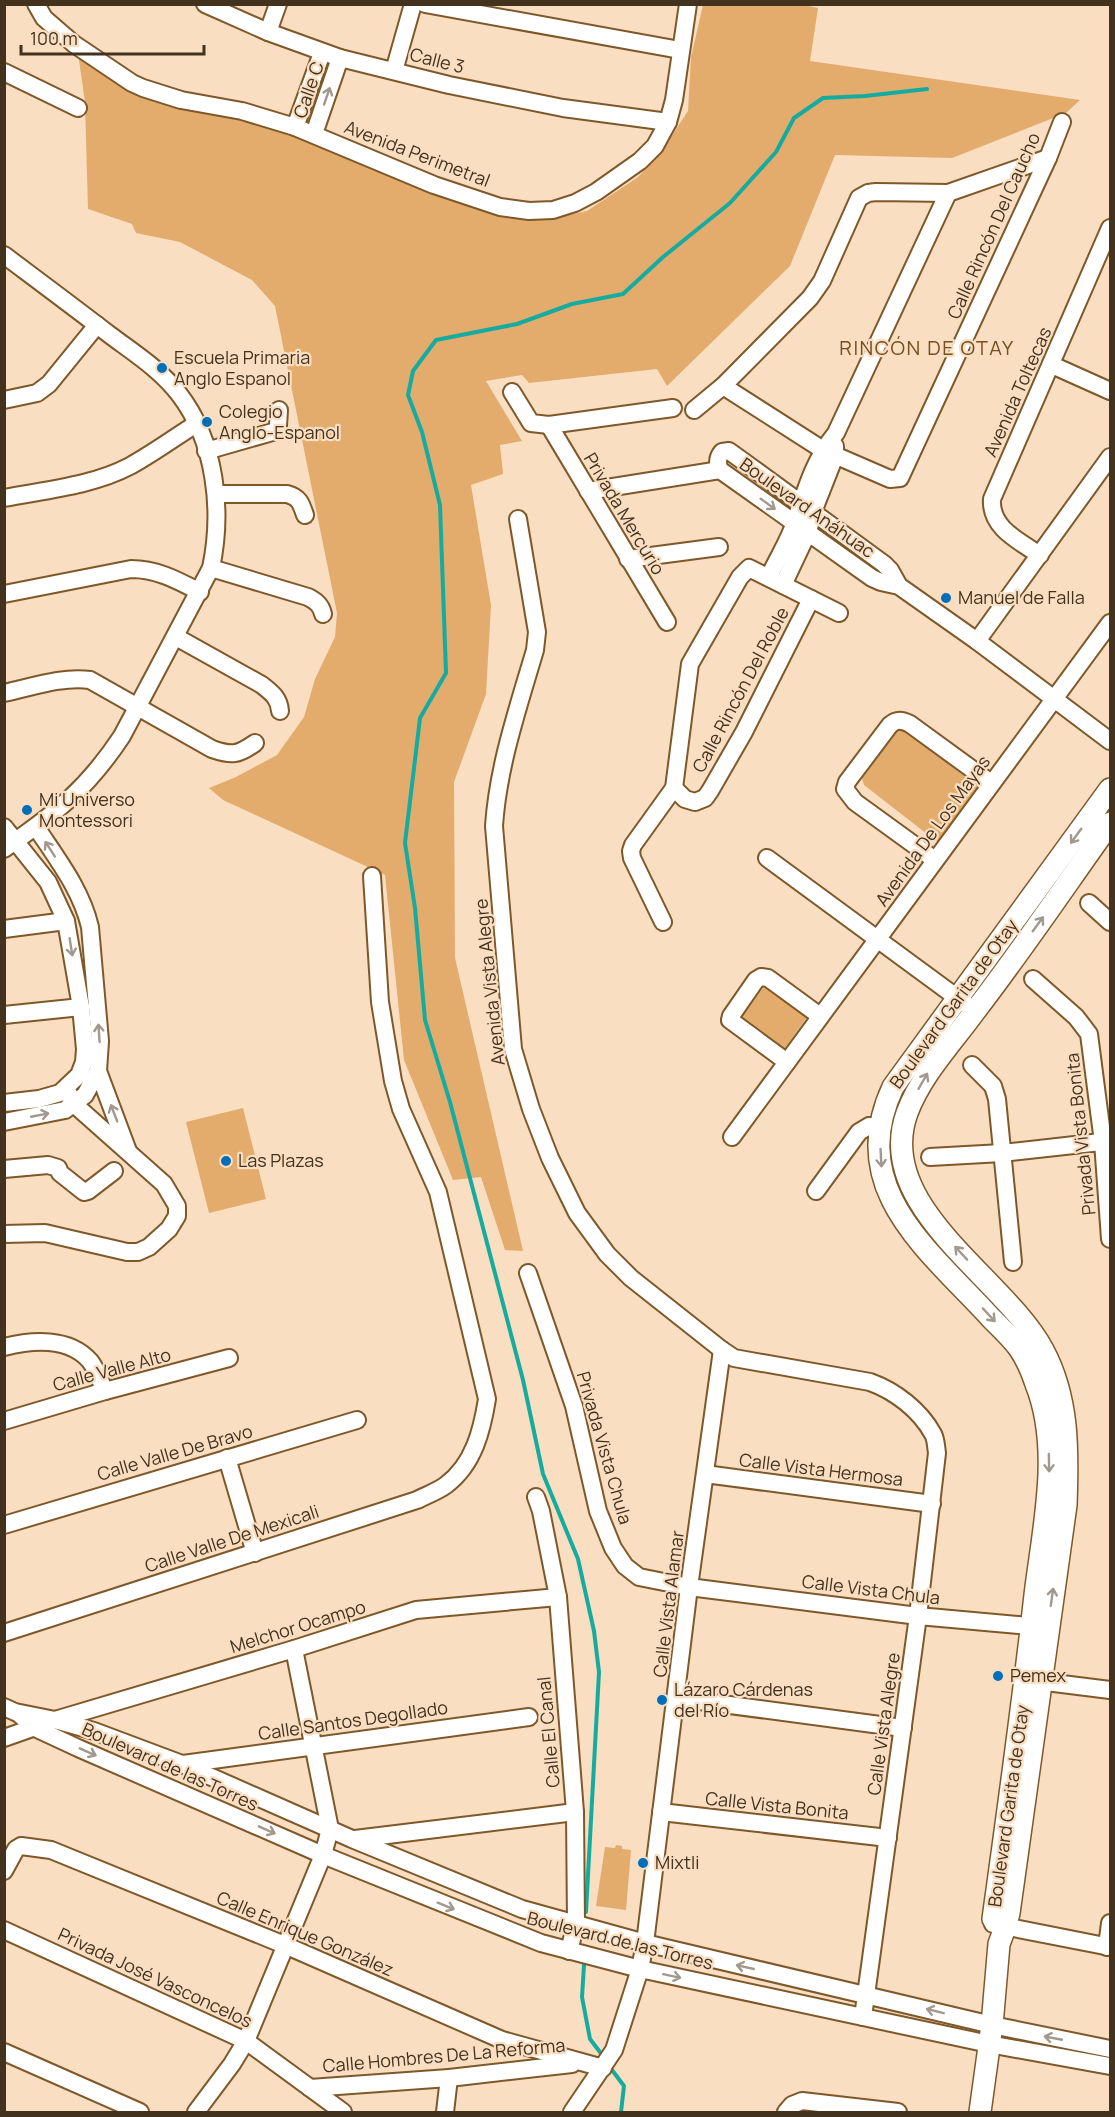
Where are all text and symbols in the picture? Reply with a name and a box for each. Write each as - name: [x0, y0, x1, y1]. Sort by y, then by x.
- scale bar: [21, 18, 204, 56]
- text: 100 m: [30, 26, 78, 50]
- street label: Calle 3: [407, 42, 467, 78]
- street label: Calle C: [287, 58, 329, 121]
- one-way arrow: [323, 87, 334, 106]
- street label: Avenida Perimetral: [341, 114, 494, 192]
- street label: Calle Rincón Del Caucho: [941, 129, 1045, 323]
- street label: Avenida Toltecas: [978, 323, 1056, 460]
- district label: RINCÓN DE OTAY: [839, 334, 1015, 361]
- place label: Escuela Primaria Anglo Espanol: [174, 345, 310, 390]
- marker: Escuela Primaria Anglo Espanol: [155, 361, 169, 375]
- place label: Colegio Anglo-Espanol: [219, 399, 340, 444]
- marker: Colegio Anglo-Espanol: [200, 415, 214, 429]
- street label: Privada Mercurio: [579, 448, 671, 579]
- street label: Boulevard Anáhuac: [735, 452, 880, 563]
- one-way arrow: [759, 498, 775, 510]
- place label: Manuel de Falla: [958, 585, 1085, 609]
- marker: Manuel de Falla: [939, 591, 953, 605]
- street label: Calle Rincón Del Roble: [686, 603, 794, 776]
- street label: Avenida De Los Mayas: [869, 750, 995, 911]
- place label: Mi Universo Montessori: [39, 787, 135, 832]
- marker: Mi Universo Montessori: [20, 803, 34, 817]
- one-way arrow: [1070, 828, 1083, 844]
- one-way arrow: [44, 840, 57, 857]
- street label: Avenida Vista Alegre: [468, 898, 510, 1067]
- street label: Boulevard Garita de Otay: [884, 913, 1023, 1093]
- one-way arrow: [1032, 916, 1044, 932]
- one-way arrow: [66, 937, 77, 956]
- one-way arrow: [93, 1024, 104, 1044]
- street label: Privada Vista Bonita: [1060, 1052, 1100, 1217]
- one-way arrow: [918, 1073, 930, 1090]
- one-way arrow: [108, 1104, 119, 1123]
- one-way arrow: [30, 1109, 50, 1120]
- one-way arrow: [875, 1147, 886, 1167]
- place label: Las Plazas: [238, 1148, 324, 1172]
- marker: Las Plazas: [219, 1154, 233, 1168]
- one-way arrow: [955, 1246, 969, 1261]
- one-way arrow: [981, 1307, 995, 1322]
- street label: Calle Valle Alto: [50, 1342, 173, 1396]
- street label: Privada Vista Chula: [572, 1369, 638, 1527]
- street label: Calle Valle De Bravo: [94, 1418, 255, 1486]
- street label: Calle Vista Hermosa: [738, 1447, 904, 1491]
- one-way arrow: [1043, 1452, 1055, 1472]
- street label: Calle Valle De Mexicali: [142, 1499, 322, 1578]
- street label: Calle Vista Alamar: [647, 1529, 689, 1679]
- street label: Calle Vista Chula: [801, 1569, 941, 1609]
- one-way arrow: [1047, 1588, 1058, 1608]
- street label: Melchor Ocampo: [227, 1594, 369, 1658]
- street label: Calle Vista Alegre: [861, 1651, 905, 1797]
- place label: Pemex: [1010, 1663, 1066, 1687]
- marker: Pemex: [991, 1669, 1005, 1683]
- street label: Calle El Canal: [531, 1676, 565, 1789]
- place label: Lázaro Cárdenas del Río: [674, 1677, 813, 1722]
- marker: Lázaro Cárdenas del Río: [655, 1693, 669, 1707]
- street label: Calle Santos Degollado: [256, 1695, 449, 1745]
- street label: Boulevard Garita de Otay: [982, 1703, 1034, 1909]
- street label: Boulevard de las Torres: [78, 1716, 262, 1816]
- one-way arrow: [79, 1748, 97, 1759]
- street label: Calle Vista Bonita: [704, 1786, 850, 1824]
- one-way arrow: [257, 1825, 275, 1837]
- place label: Mixtli: [655, 1850, 699, 1874]
- marker: Mixtli: [636, 1856, 650, 1870]
- street label: Calle Enrique González: [213, 1885, 397, 1981]
- one-way arrow: [437, 1901, 455, 1912]
- street label: Boulevard de las Torres: [525, 1905, 716, 1975]
- street label: Privada José Vasconcelos: [54, 1921, 256, 2033]
- one-way arrow: [736, 1960, 755, 1972]
- one-way arrow: [662, 1971, 682, 1982]
- one-way arrow: [926, 2005, 945, 2017]
- street label: Calle Hombres De La Reforma: [322, 2032, 566, 2078]
- one-way arrow: [1044, 2032, 1063, 2043]

